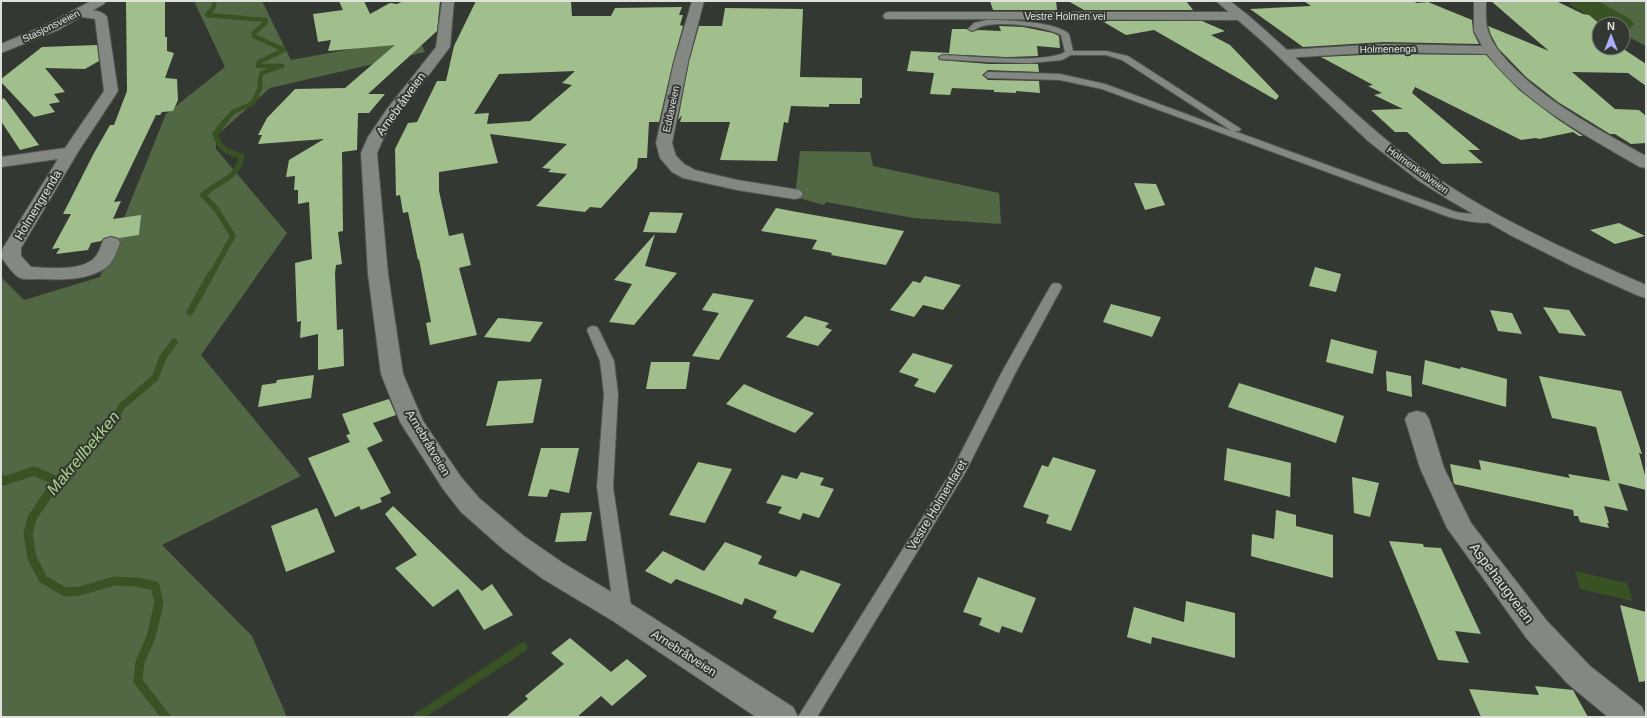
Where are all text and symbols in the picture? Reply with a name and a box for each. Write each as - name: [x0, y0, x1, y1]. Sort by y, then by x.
- street label: Stasjonsveien: [21, 7, 81, 45]
- street label: Vestre Holmen vei: [1024, 11, 1106, 22]
- north arrow: [1591, 16, 1631, 56]
- text: N: [1607, 20, 1615, 32]
- street label: Holmenenga: [1360, 43, 1417, 55]
- street label: Arnebråtveien: [373, 70, 429, 138]
- street label: Eddaveien: [661, 85, 681, 133]
- street label: Holmenkollveien: [1385, 144, 1451, 196]
- street label: Holmengrenda: [12, 167, 64, 242]
- street label: Arnebråtveien: [403, 407, 453, 479]
- water label: Makrellbekken: [43, 408, 123, 498]
- street label: Vestre Holmenfaret: [905, 457, 970, 553]
- street label: Aspehaugveien: [1467, 540, 1537, 626]
- street label: Arnebråtveien: [649, 627, 719, 679]

